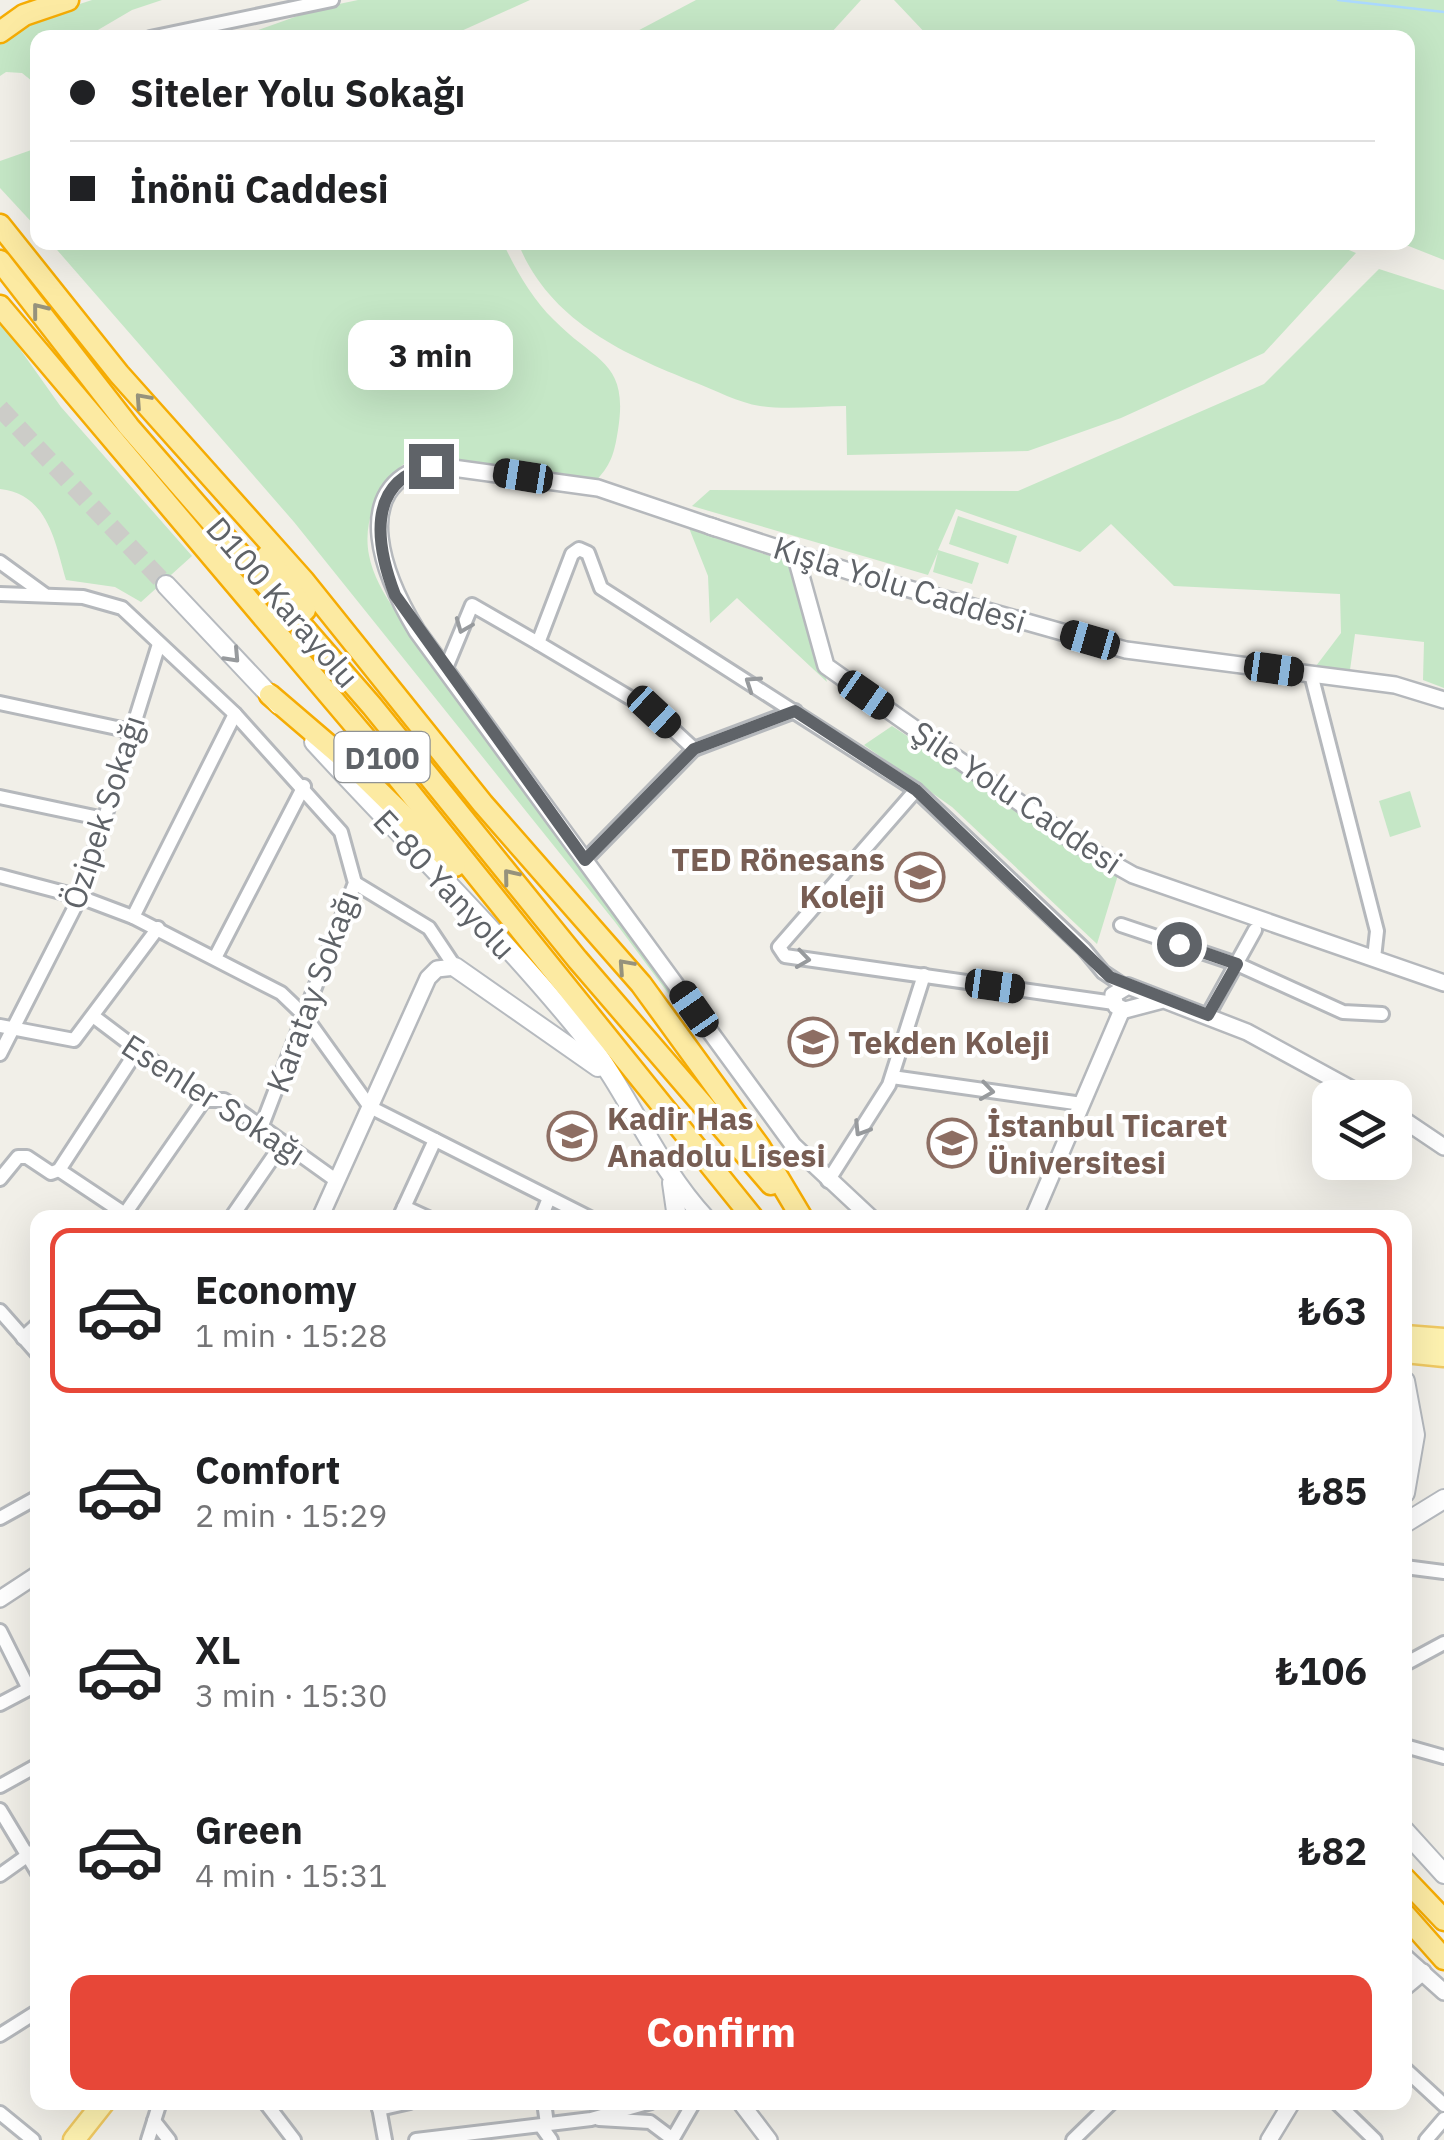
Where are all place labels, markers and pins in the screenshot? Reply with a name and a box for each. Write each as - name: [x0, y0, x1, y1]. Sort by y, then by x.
- place label: TED Rönesans Koleji: [671, 838, 885, 917]
- school or university icon: TED Rönesans Koleji: [894, 851, 946, 903]
- school or university icon: Tekden Koleji: [787, 1016, 839, 1068]
- place label: Tekden Koleji: [848, 1021, 1050, 1063]
- place label: Kadir Has Anadolu Lisesi: [607, 1097, 826, 1176]
- place label: İstanbul Ticaret Üniversitesi: [987, 1104, 1227, 1183]
- school or university icon: Kadir Has Anadolu Lisesi: [546, 1110, 598, 1162]
- school or university icon: İstanbul Ticaret Üniversitesi: [926, 1117, 978, 1169]

